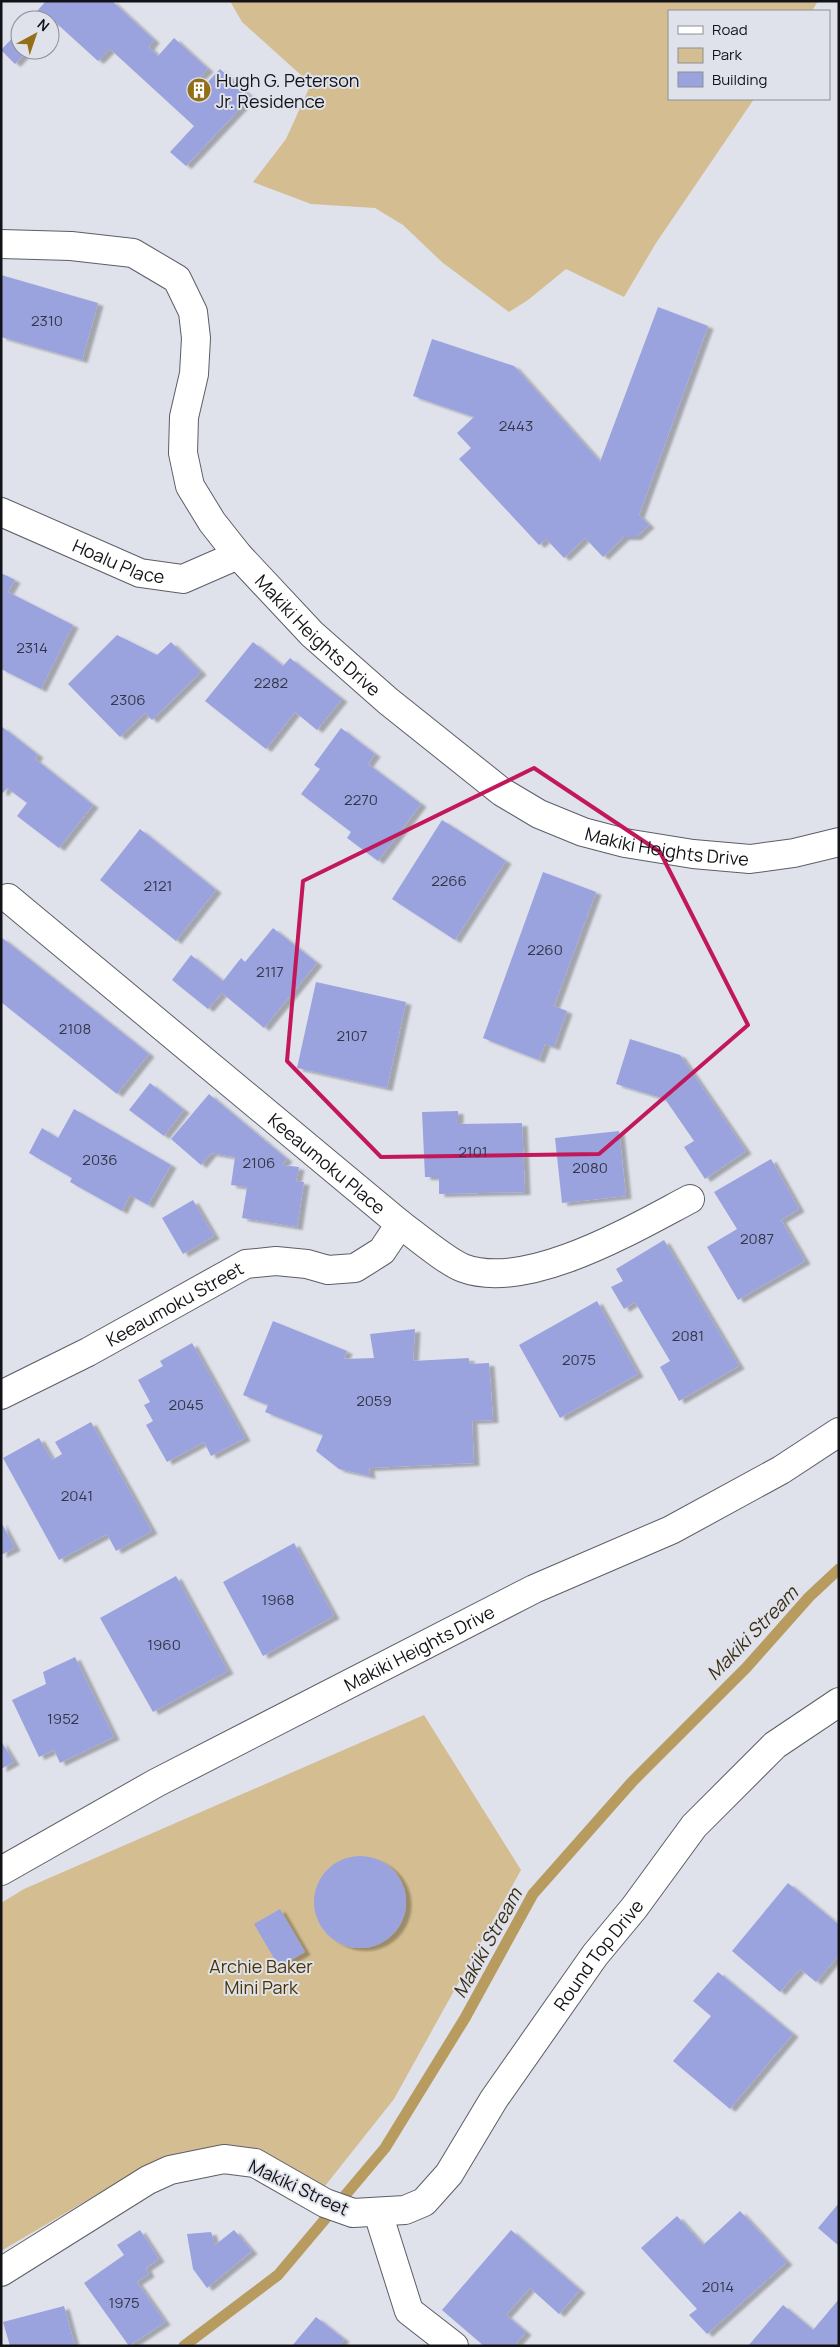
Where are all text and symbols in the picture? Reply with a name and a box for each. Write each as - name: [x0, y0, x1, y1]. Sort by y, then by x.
- north arrow: [10, 10, 60, 60]
- legend: [668, 10, 830, 100]
- text: N: [34, 14, 54, 35]
- text: Road: [712, 19, 748, 40]
- text: Park: [712, 44, 742, 65]
- place label: Hugh G. Peterson Jr. Residence: [216, 68, 360, 113]
- text: Building: [712, 69, 767, 90]
- building icon: Hugh G. Peterson Jr. Residence: [186, 77, 212, 103]
- house number: 2310: [31, 310, 63, 331]
- house number: 2443: [499, 415, 533, 436]
- street label: Hoalu Place: [69, 533, 166, 588]
- street label: Makiki Heights Drive: [250, 569, 386, 701]
- house number: 2314: [16, 637, 48, 658]
- house number: 2282: [254, 672, 288, 693]
- house number: 2306: [110, 689, 146, 710]
- house number: 2270: [344, 789, 378, 810]
- street label: Makiki Heights Drive: [582, 821, 750, 871]
- house number: 2266: [431, 870, 467, 891]
- house number: 2121: [144, 875, 172, 896]
- house number: 2260: [527, 939, 563, 960]
- house number: 2117: [256, 961, 284, 982]
- house number: 2108: [59, 1018, 91, 1039]
- house number: 2107: [336, 1025, 368, 1046]
- street label: Keeaumoku Place: [263, 1107, 391, 1219]
- house number: 2101: [458, 1141, 488, 1162]
- house number: 2036: [82, 1149, 118, 1170]
- house number: 2106: [243, 1152, 275, 1173]
- house number: 2080: [572, 1157, 608, 1178]
- house number: 2087: [740, 1228, 774, 1249]
- street label: Keeaumoku Street: [102, 1256, 247, 1352]
- house number: 2081: [672, 1325, 704, 1346]
- house number: 2075: [562, 1349, 596, 1370]
- house number: 2059: [356, 1390, 392, 1411]
- house number: 2045: [168, 1394, 204, 1415]
- house number: 2041: [61, 1485, 93, 1506]
- water label: Makiki Stream: [700, 1579, 805, 1686]
- house number: 1968: [261, 1589, 295, 1610]
- street label: Makiki Heights Drive: [340, 1599, 498, 1696]
- house number: 1960: [147, 1634, 181, 1655]
- house number: 1952: [47, 1708, 79, 1729]
- water label: Makiki Stream: [446, 1882, 529, 2002]
- street label: Round Top Drive: [548, 1894, 648, 2015]
- park label: Archie Baker Mini Park: [209, 1954, 313, 1999]
- street label: Makiki Street: [245, 2153, 353, 2221]
- house number: 2014: [702, 2276, 734, 2297]
- house number: 1975: [108, 2292, 140, 2313]

